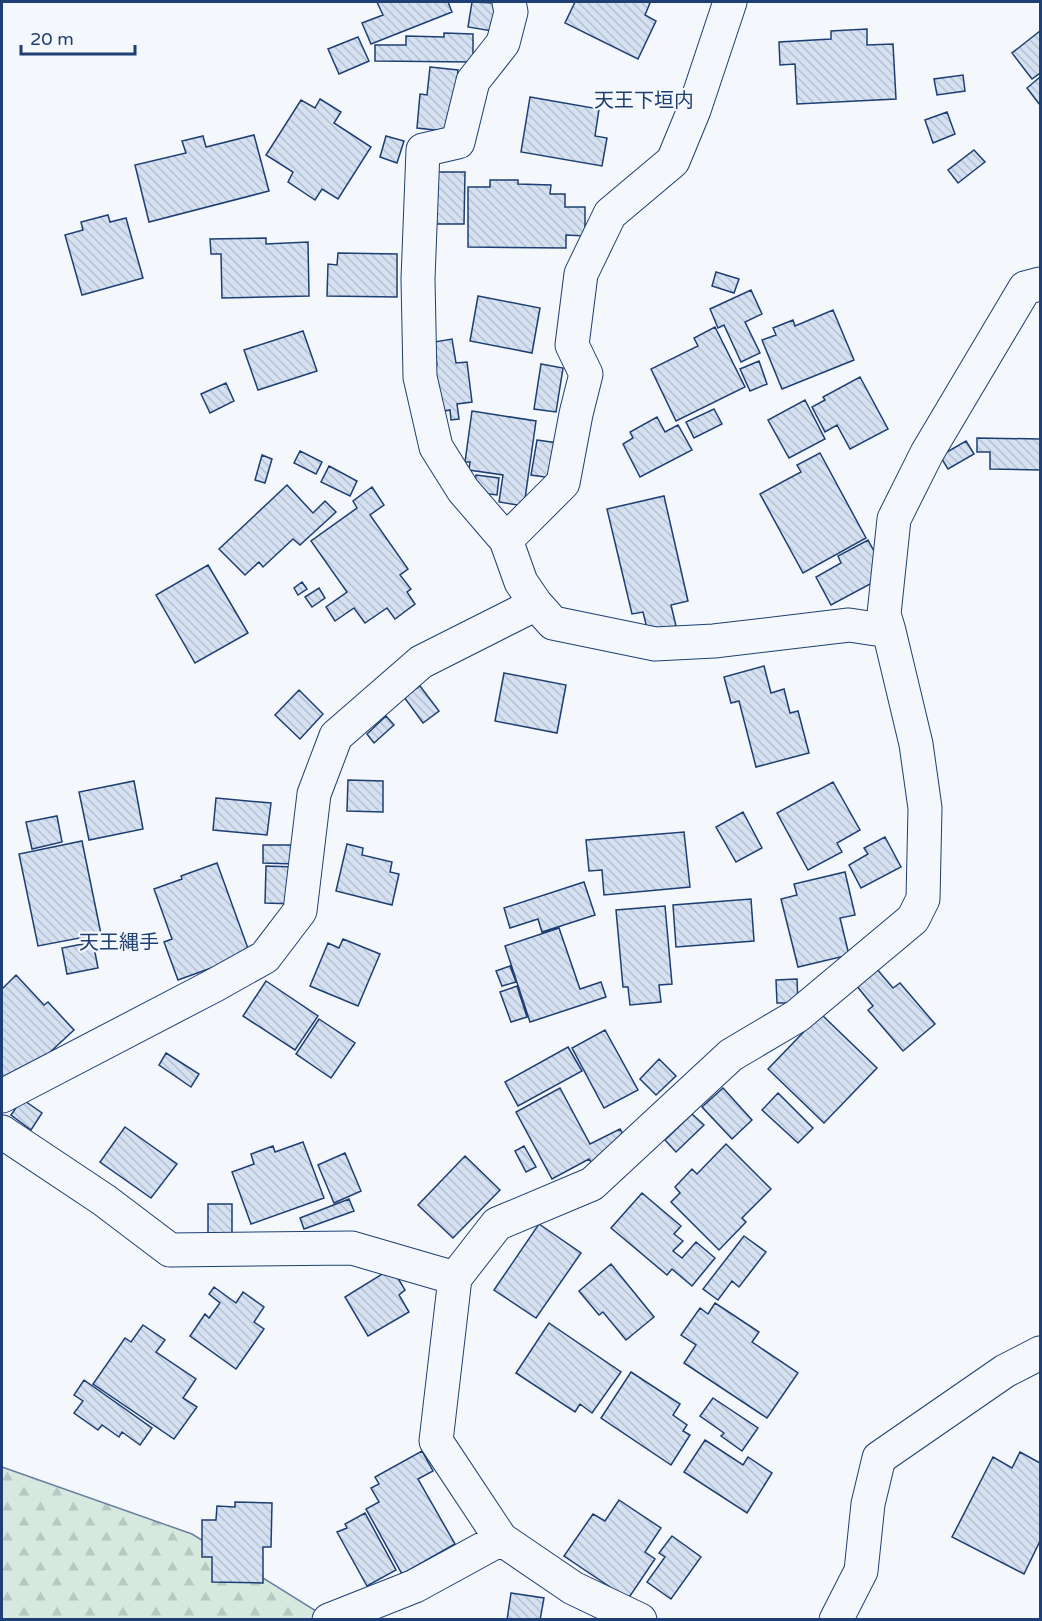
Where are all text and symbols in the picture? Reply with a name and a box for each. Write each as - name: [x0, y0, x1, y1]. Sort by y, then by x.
- scale bar: [21, 18, 135, 56]
- text: 20 m: [30, 28, 74, 50]
- district label: 天王下垣内: [594, 89, 694, 113]
- district label: 天王縄手: [79, 931, 159, 955]

